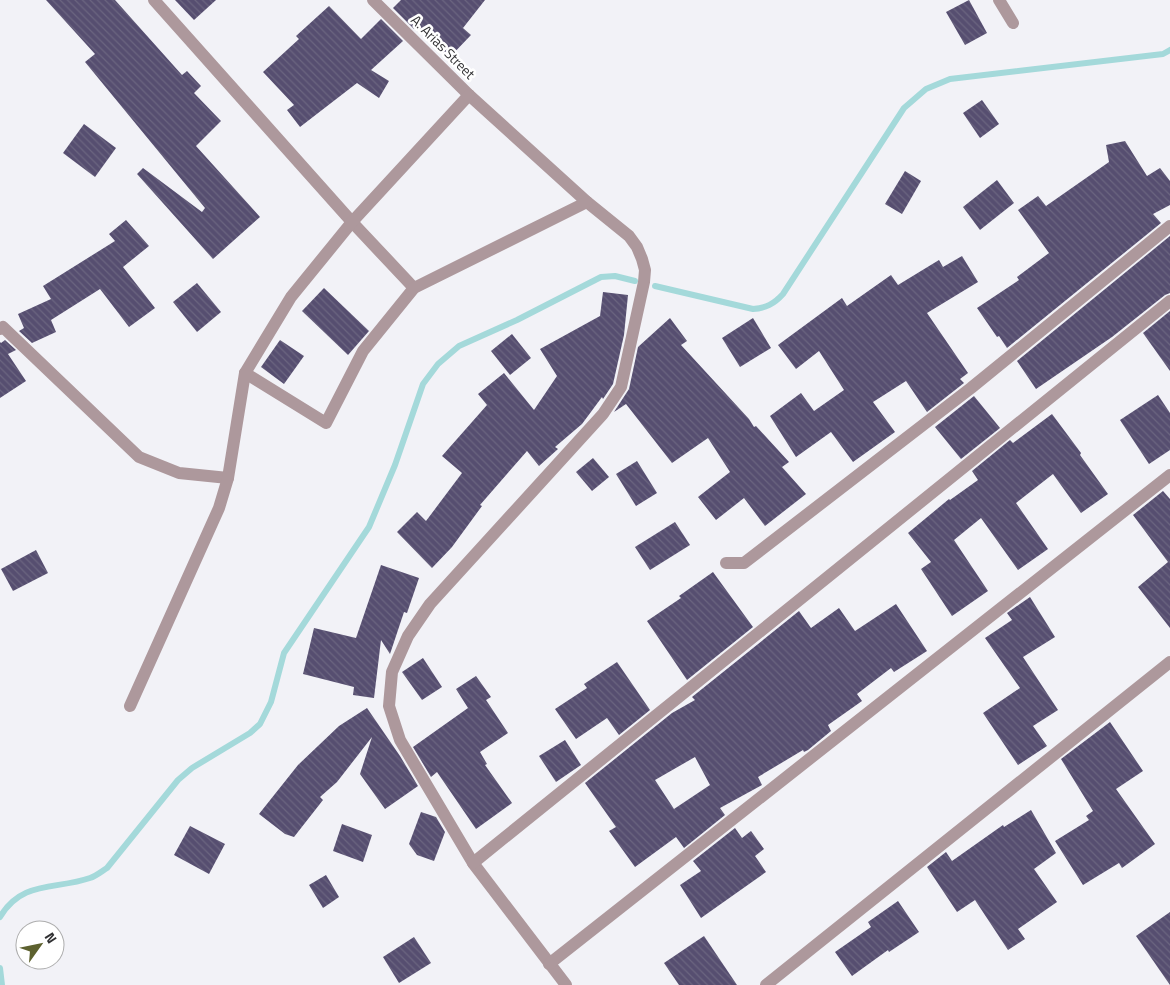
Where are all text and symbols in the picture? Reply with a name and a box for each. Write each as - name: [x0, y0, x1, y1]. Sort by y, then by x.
- street label: A. Arias Street: [406, 10, 480, 84]
- north arrow: [15, 920, 65, 970]
- text: N: [40, 928, 63, 947]

